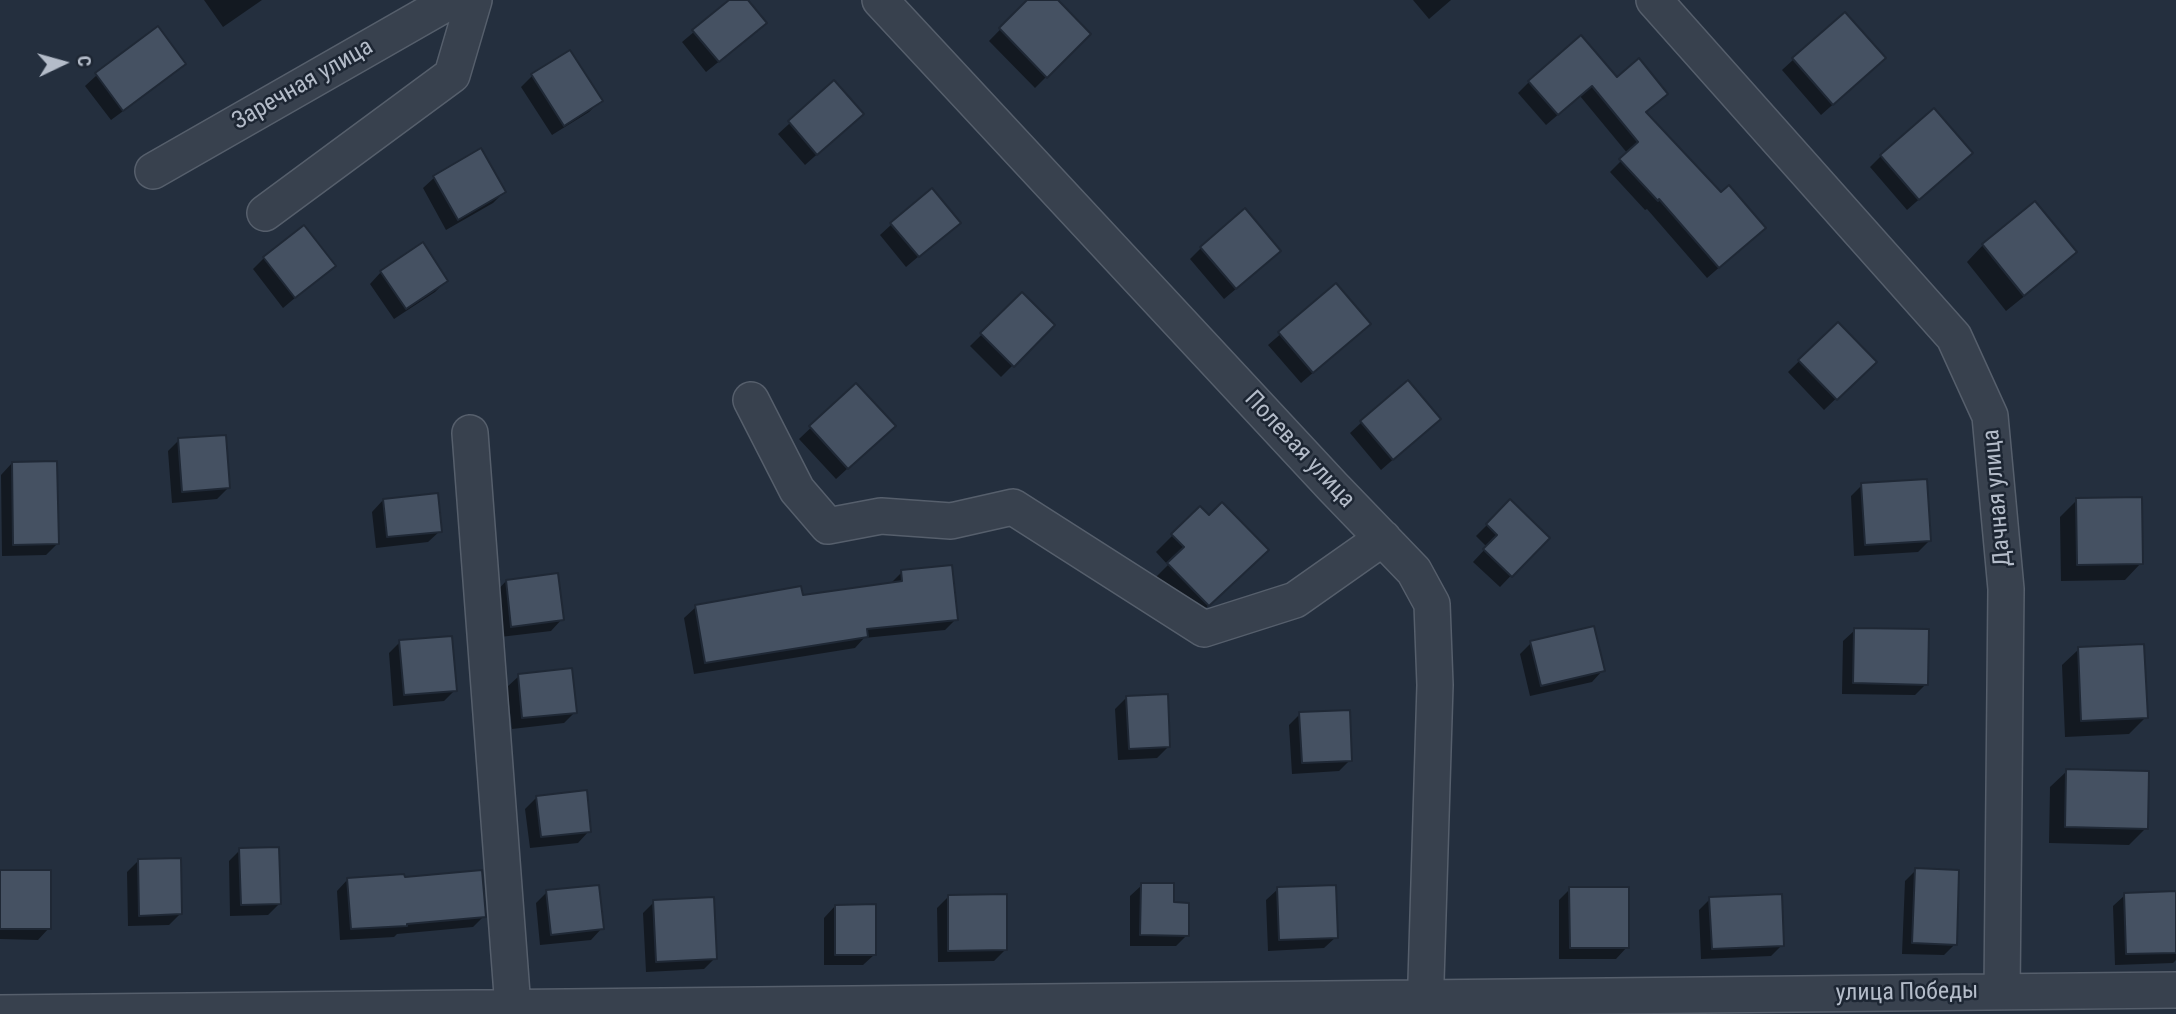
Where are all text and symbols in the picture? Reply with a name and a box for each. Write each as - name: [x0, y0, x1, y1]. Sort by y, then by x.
- north arrow: [28, 28, 98, 98]
- street label: Заречная улица: [228, 33, 378, 137]
- text: С: [72, 55, 96, 68]
- street label: Полевая улица: [1238, 386, 1360, 514]
- street label: Дачная улица: [1978, 428, 2018, 568]
- street label: улица Победы: [1835, 977, 1979, 1009]

